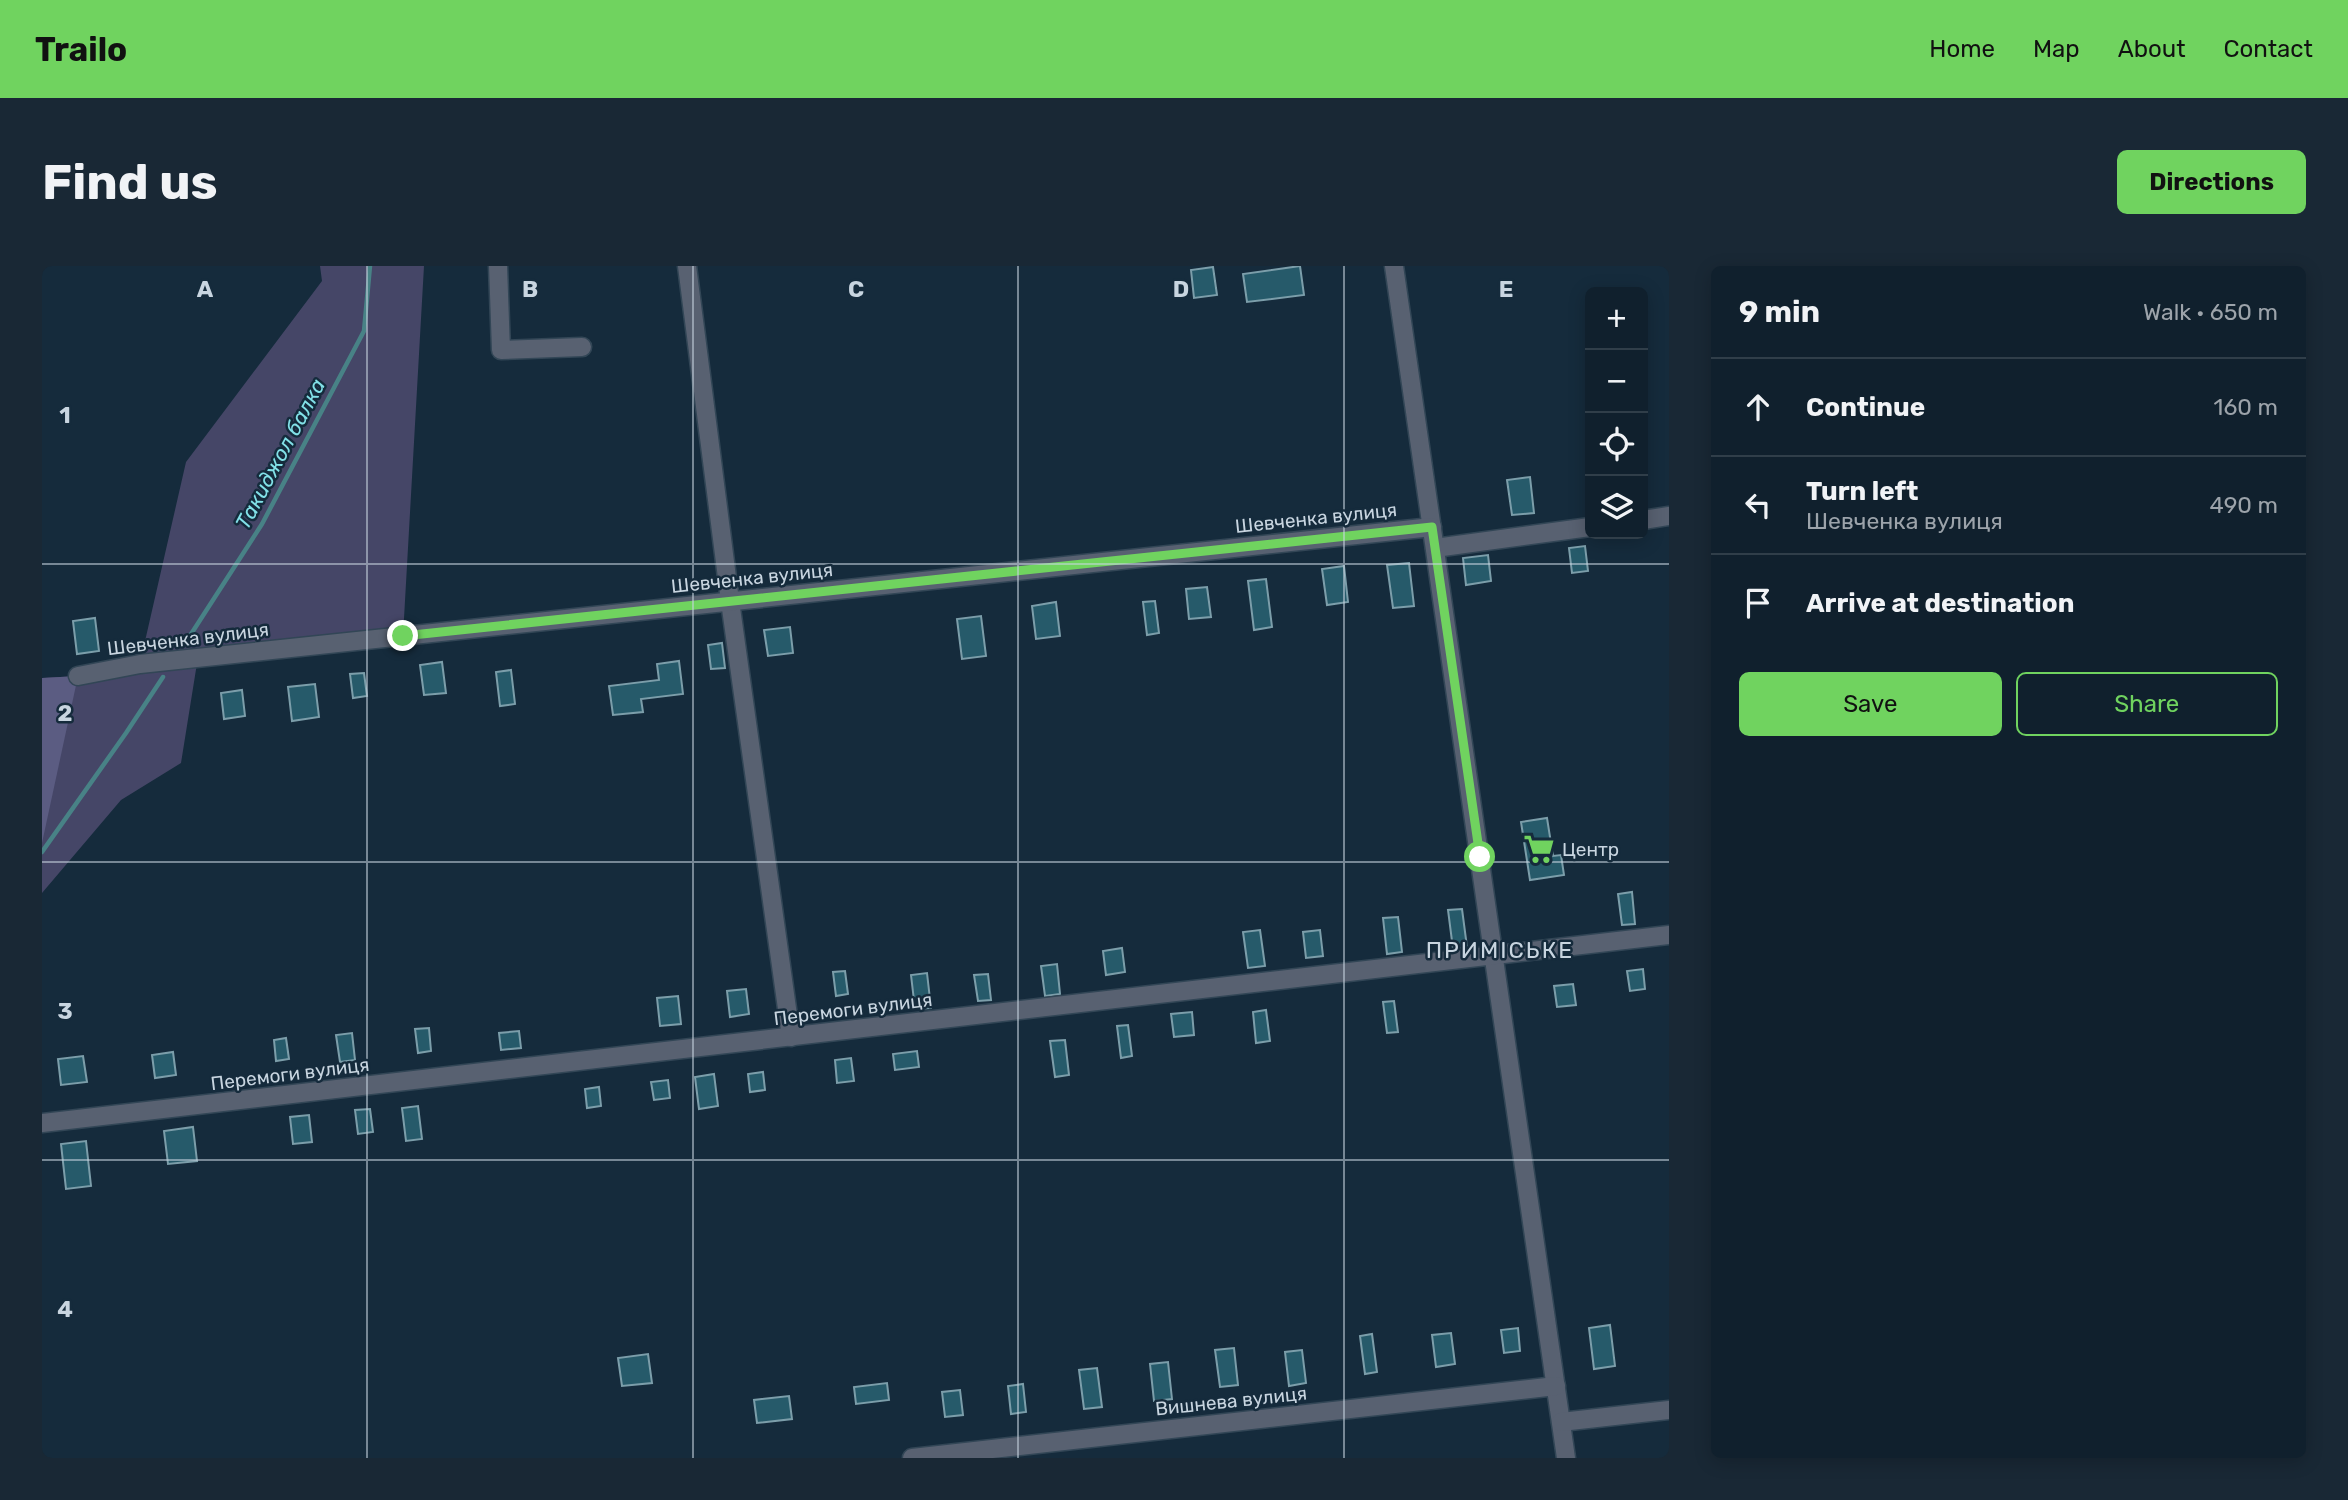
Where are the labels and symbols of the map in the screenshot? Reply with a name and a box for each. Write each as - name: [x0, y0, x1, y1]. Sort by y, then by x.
- text: A: [197, 275, 214, 303]
- text: B: [522, 275, 538, 303]
- text: C: [848, 275, 864, 303]
- text: D: [1173, 275, 1189, 303]
- text: E: [1499, 275, 1513, 303]
- water label: Такиджол балка: [230, 375, 330, 533]
- text: 1: [59, 401, 71, 429]
- street label: Шевченка вулиця: [1234, 498, 1398, 538]
- street label: Шевченка вулиця: [670, 558, 834, 598]
- street label: Шевченка вулиця: [106, 618, 270, 660]
- route end: [387, 620, 418, 651]
- text: 2: [58, 699, 72, 727]
- supermarket icon: Центр: [1522, 832, 1556, 866]
- place label: Центр: [1562, 838, 1619, 861]
- route start: [1464, 841, 1495, 872]
- district label: ПРИМІСЬКЕ: [1426, 936, 1574, 964]
- street label: Перемоги вулиця: [772, 988, 934, 1030]
- text: 3: [57, 997, 73, 1025]
- street label: Перемоги вулиця: [209, 1053, 371, 1095]
- text: 4: [57, 1295, 73, 1323]
- street label: Вишнева вулиця: [1154, 1382, 1308, 1420]

